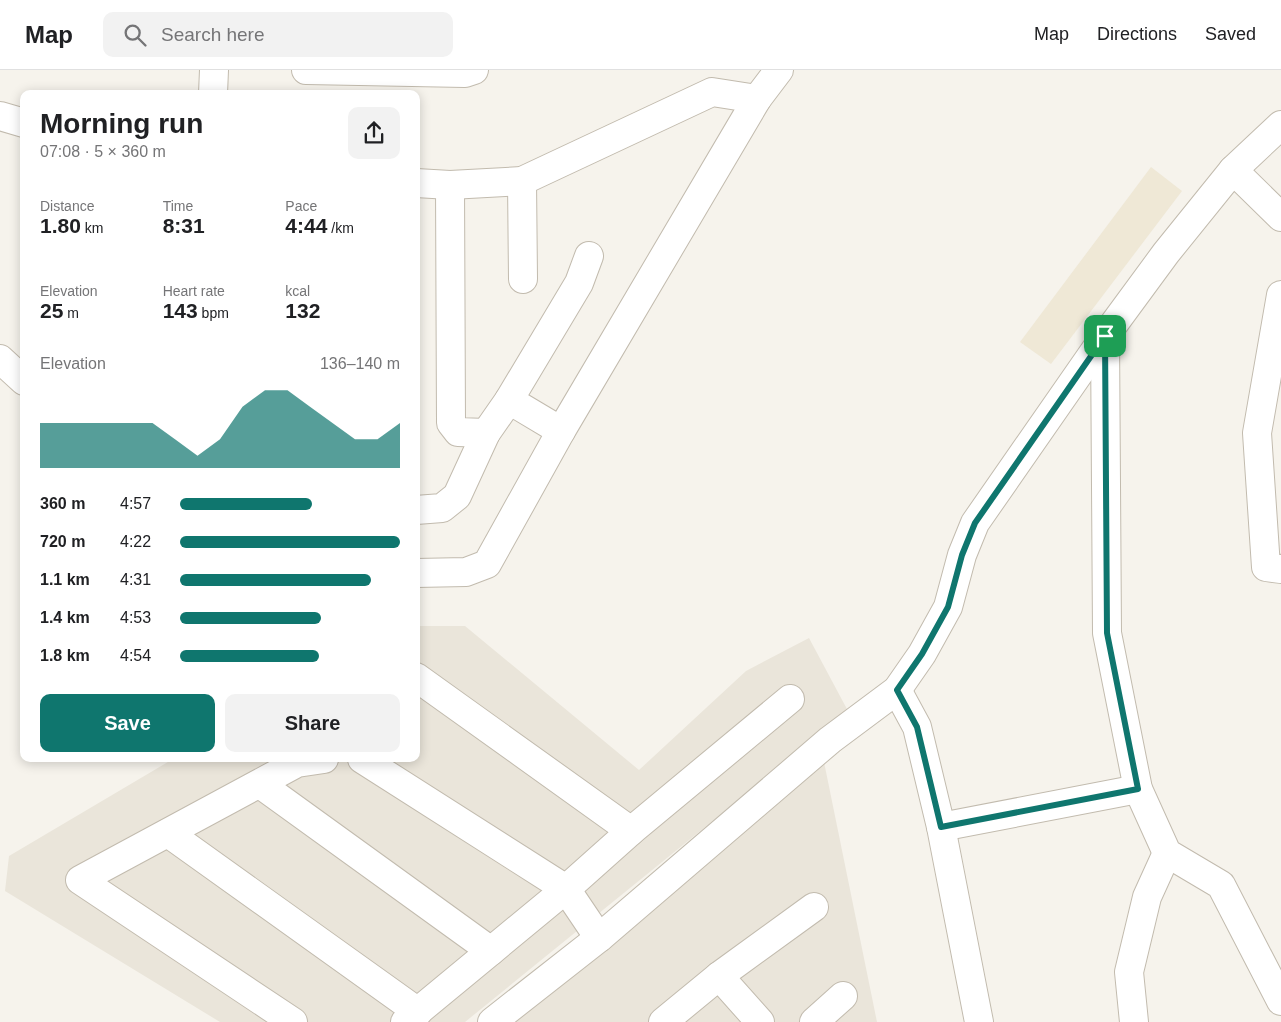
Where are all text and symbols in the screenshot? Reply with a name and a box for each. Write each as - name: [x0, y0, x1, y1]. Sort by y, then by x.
- search box: [103, 12, 453, 57]
- text: Map: [25, 21, 73, 48]
- icon: search: [121, 21, 149, 49]
- text: Search here: [161, 24, 265, 45]
- text: Map: [1034, 24, 1069, 44]
- text: Directions: [1097, 24, 1177, 44]
- text: Saved: [1205, 24, 1256, 44]
- button: share: [348, 107, 400, 159]
- text: Morning run: [40, 108, 203, 139]
- text: 07:08 · 5 × 360 m: [40, 143, 166, 160]
- text: Distance: [40, 198, 94, 214]
- text: Time: [163, 198, 193, 214]
- text: Pace: [285, 198, 317, 214]
- text: 1.80: [40, 214, 81, 237]
- text: 8:31: [163, 214, 205, 237]
- text: 4:44: [285, 214, 327, 237]
- text: km: [81, 220, 103, 236]
- text: /km: [327, 220, 354, 236]
- text: Elevation: [40, 283, 98, 299]
- text: Heart rate: [163, 283, 225, 299]
- text: kcal: [285, 283, 310, 299]
- text: 25: [40, 299, 63, 322]
- text: 143: [163, 299, 198, 322]
- text: 132: [285, 299, 320, 322]
- text: m: [63, 305, 79, 321]
- text: bpm: [198, 305, 229, 321]
- pin: [1084, 315, 1126, 357]
- icon: arrive: [1091, 322, 1119, 350]
- text: Elevation: [40, 355, 106, 372]
- text: 136–140 m: [320, 355, 400, 372]
- text: 360 m: [40, 495, 85, 512]
- text: 4:57: [120, 495, 151, 512]
- text: 720 m: [40, 533, 85, 550]
- text: 4:22: [120, 533, 151, 550]
- text: 1.1 km: [40, 571, 90, 588]
- text: 4:31: [120, 571, 151, 588]
- text: 1.4 km: [40, 609, 90, 626]
- text: 4:53: [120, 609, 151, 626]
- text: 1.8 km: [40, 647, 90, 664]
- text: 4:54: [120, 647, 151, 664]
- button: Save: [40, 694, 215, 752]
- button: Share: [225, 694, 400, 752]

